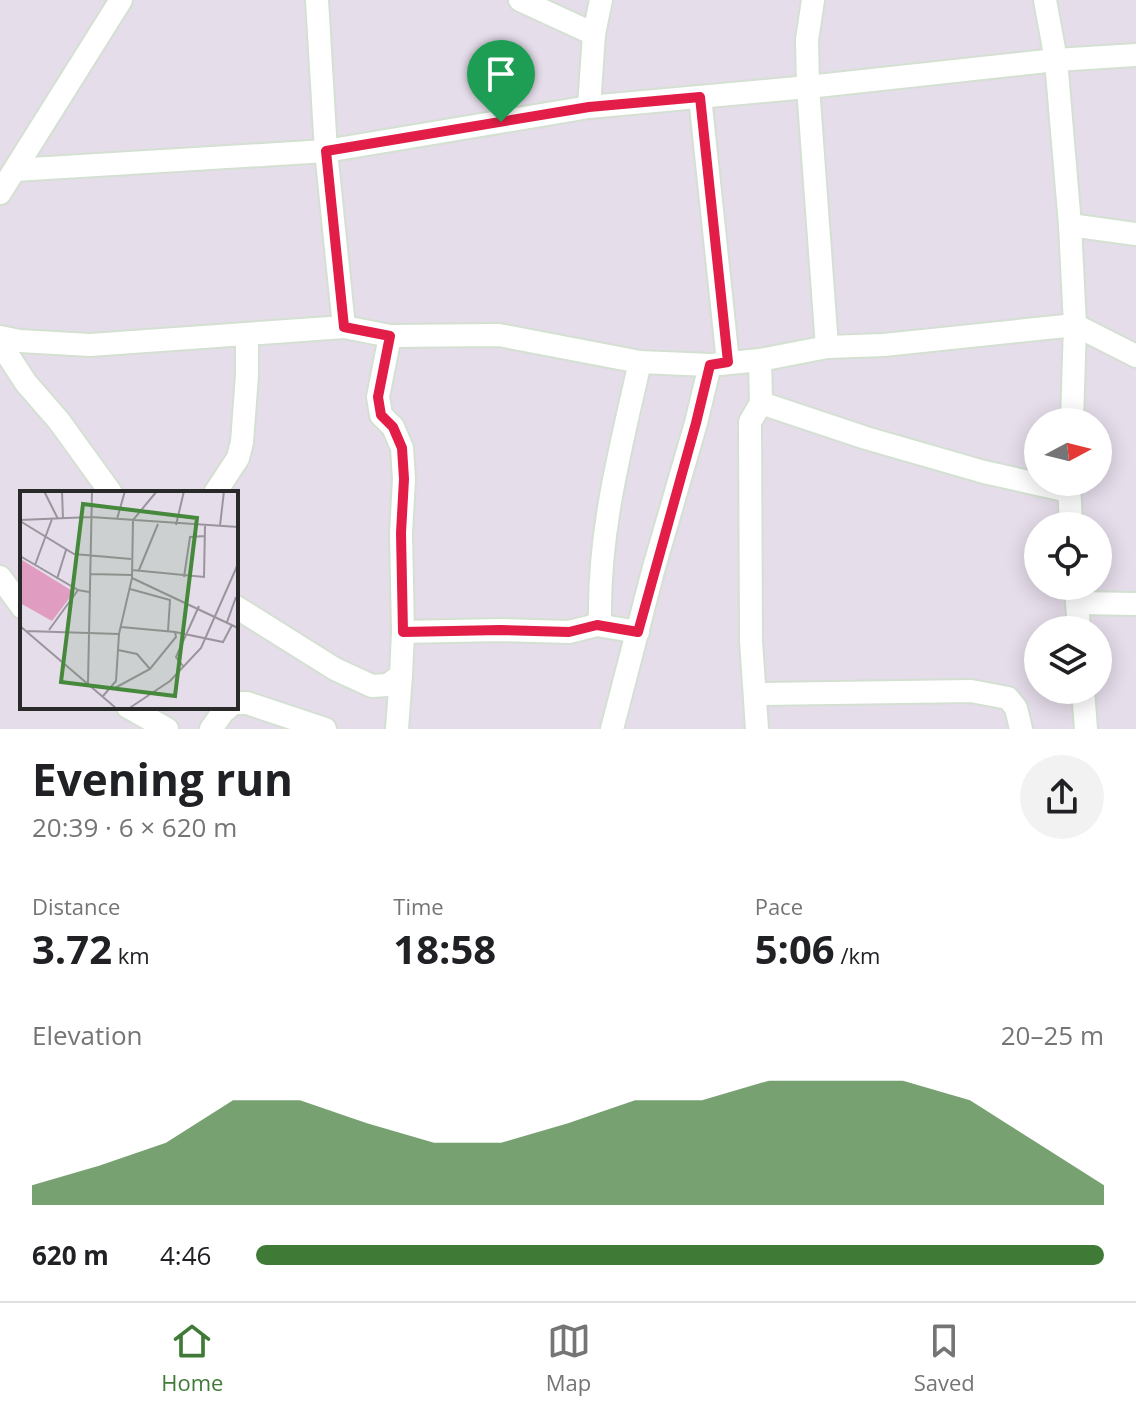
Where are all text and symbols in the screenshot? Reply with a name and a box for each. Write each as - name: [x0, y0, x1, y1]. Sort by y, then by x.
- pin: [467, 40, 535, 122]
- icon: arrive: [479, 52, 523, 96]
- north arrow: [1024, 408, 1112, 496]
- map controls: [1024, 408, 1112, 704]
- inset map: [20, 491, 238, 709]
- button: locate: [1024, 512, 1112, 600]
- button: layers: [1024, 616, 1112, 704]
- text: Evening run: [32, 749, 293, 809]
- button: share: [1020, 755, 1104, 839]
- text: 20:39 · 6 × 620 m: [32, 809, 237, 845]
- text: Distance: [32, 891, 120, 921]
- text: Time: [393, 891, 444, 921]
- text: Pace: [755, 891, 803, 921]
- text: 3.72: [32, 921, 112, 976]
- text: 18:58: [393, 921, 496, 976]
- text: 5:06: [755, 921, 835, 976]
- text: km: [112, 940, 150, 970]
- text: /km: [835, 940, 880, 970]
- text: Elevation: [32, 1017, 142, 1053]
- text: 20–25 m: [1001, 1017, 1104, 1053]
- text: 620 m: [32, 1237, 109, 1273]
- text: 4:46: [160, 1237, 211, 1273]
- tab: Home: [161, 1319, 223, 1397]
- tab: Map: [546, 1319, 591, 1397]
- tab: Saved: [914, 1319, 975, 1397]

